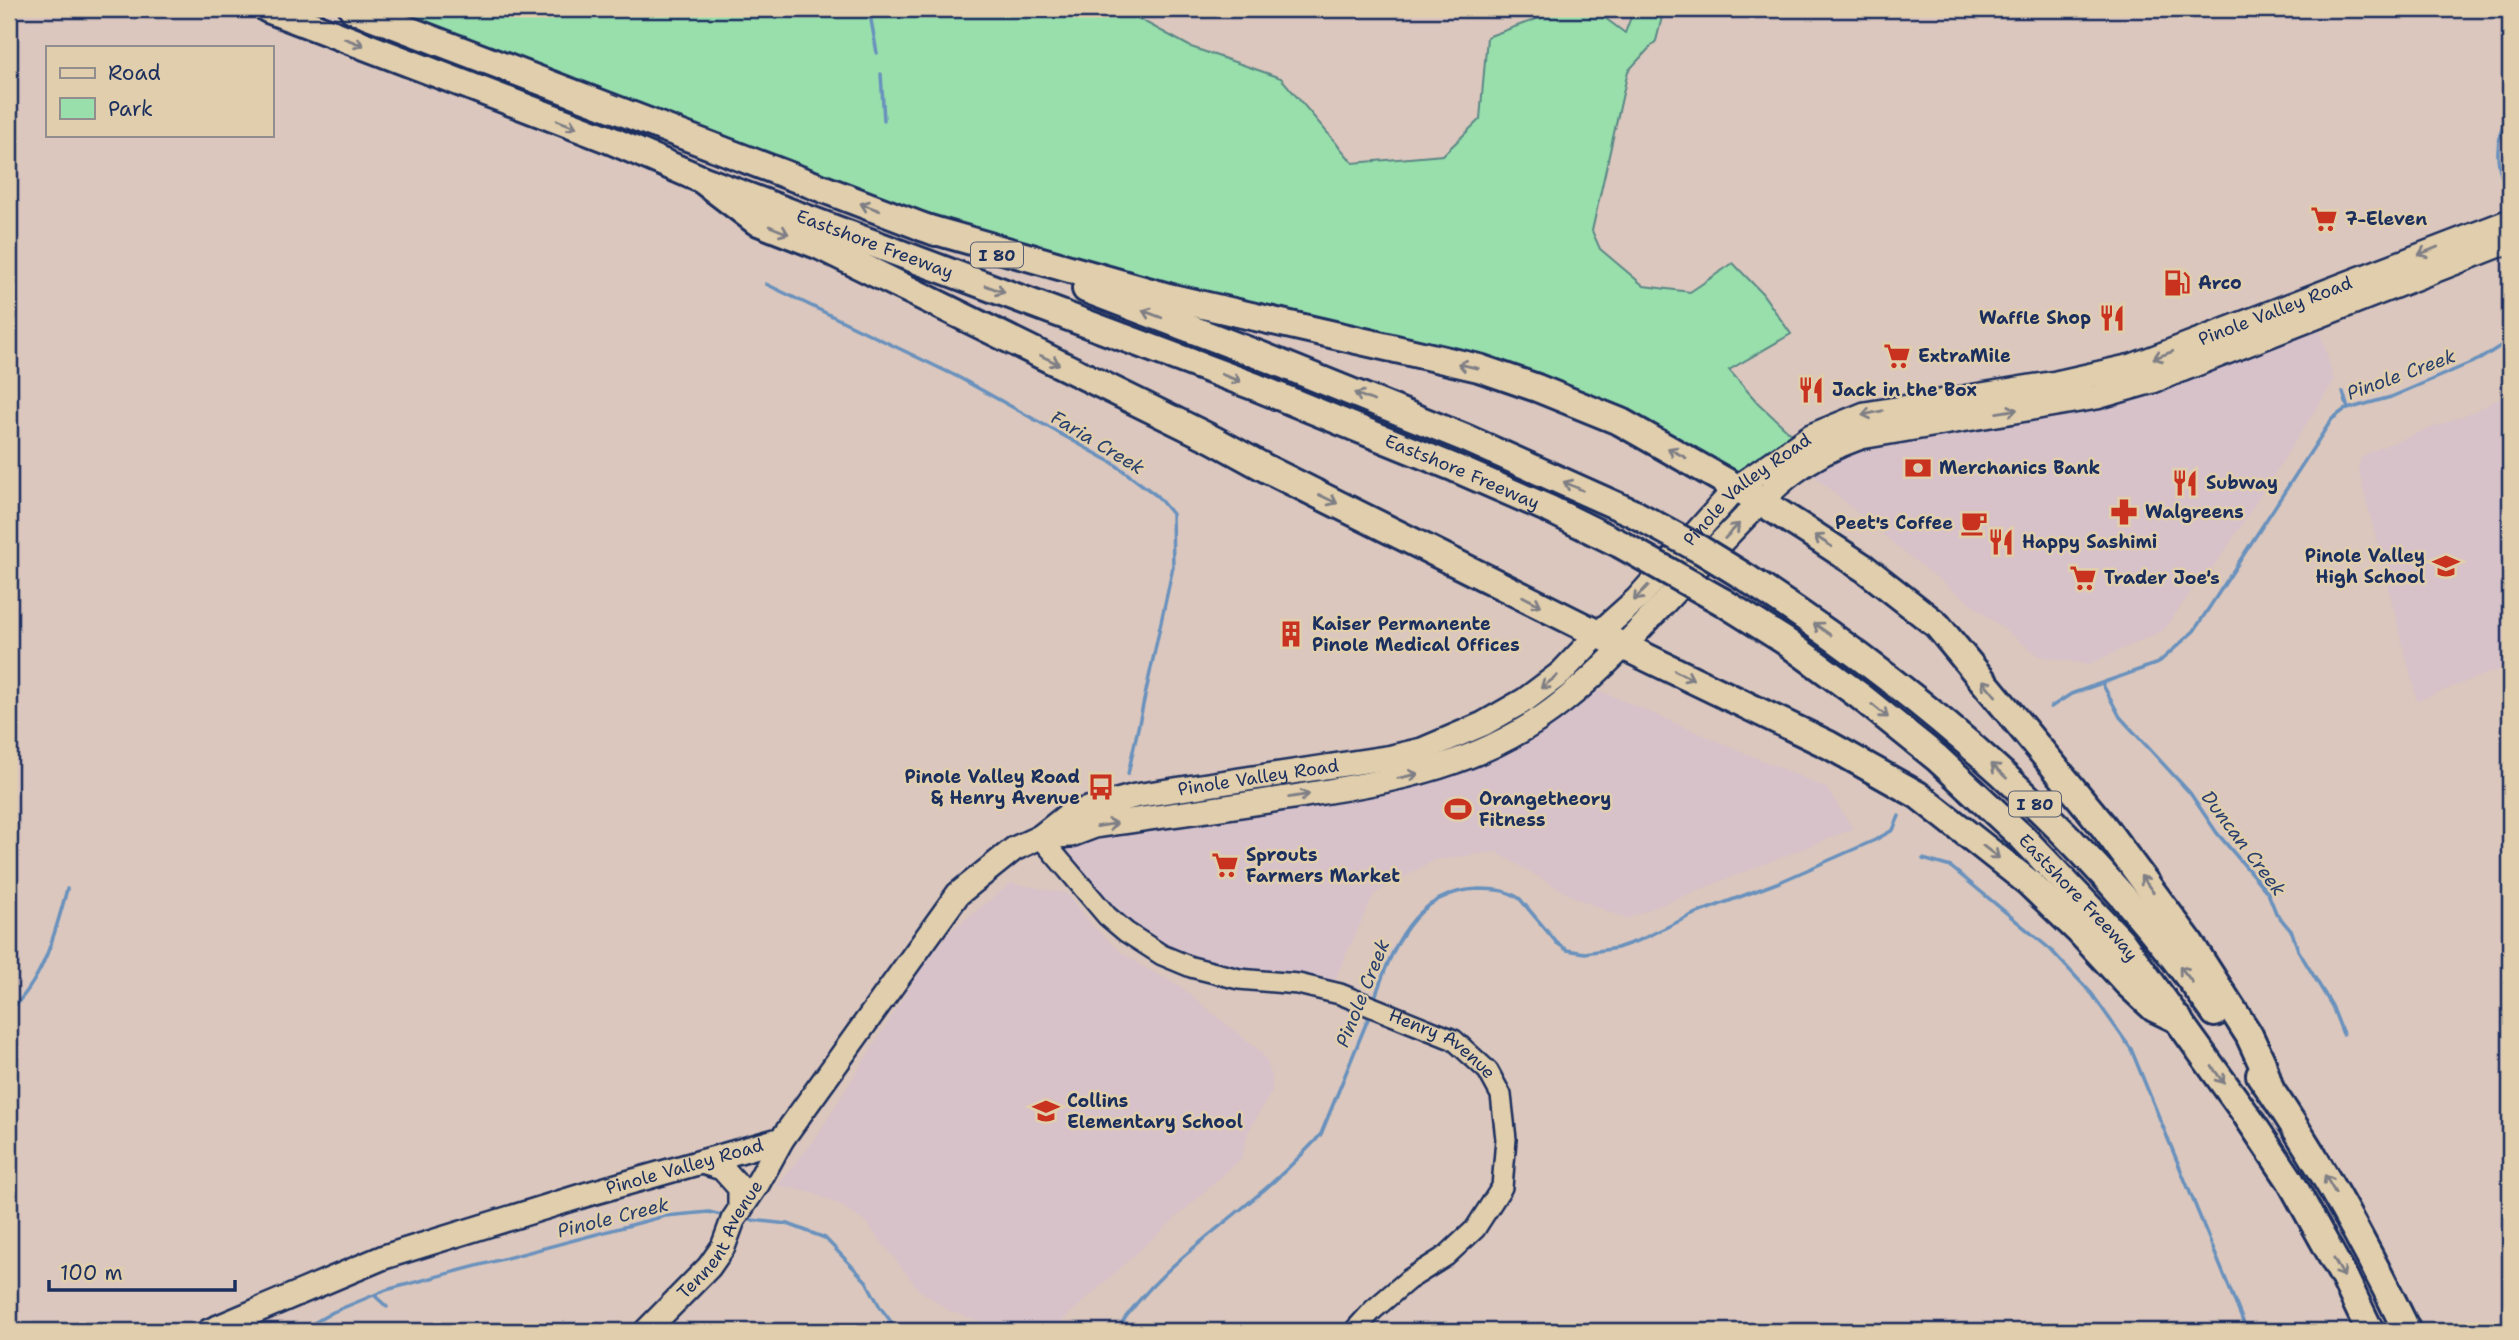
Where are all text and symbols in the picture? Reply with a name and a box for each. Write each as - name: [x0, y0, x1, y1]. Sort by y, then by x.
- one-way arrow: [343, 37, 365, 49]
- legend: [46, 46, 273, 136]
- text: Road: [108, 59, 161, 87]
- text: Park: [108, 95, 153, 123]
- one-way arrow: [555, 118, 577, 131]
- one-way arrow: [860, 200, 882, 212]
- street label: Eastshore Freeway: [793, 204, 957, 285]
- supermarket icon: 7-Eleven: [2309, 204, 2339, 234]
- place label: 7-Eleven: [2345, 207, 2427, 231]
- one-way arrow: [767, 224, 789, 237]
- road number: I 80: [971, 243, 1023, 268]
- one-way arrow: [2418, 245, 2440, 258]
- fuel station icon: Arco: [2162, 268, 2192, 298]
- street label: Pinole Valley Road: [2195, 271, 2355, 351]
- place label: Arco: [2198, 271, 2242, 295]
- one-way arrow: [983, 284, 1005, 297]
- restaurant icon: Waffle Shop: [2097, 303, 2127, 333]
- place label: Waffle Shop: [1979, 306, 2091, 330]
- one-way arrow: [1141, 307, 1163, 320]
- supermarket icon: ExtraMile: [1882, 341, 1912, 371]
- water label: Pinole Creek: [2343, 343, 2459, 406]
- place label: ExtraMile: [1918, 344, 2011, 368]
- one-way arrow: [2152, 349, 2174, 362]
- one-way arrow: [1039, 353, 1060, 367]
- one-way arrow: [1457, 358, 1479, 371]
- one-way arrow: [1219, 372, 1241, 385]
- restaurant icon: Jack in the Box: [1796, 375, 1826, 405]
- place label: Jack in the Box: [1832, 378, 1977, 402]
- one-way arrow: [1353, 390, 1375, 403]
- one-way arrow: [1995, 404, 2017, 417]
- water label: Faria Creek: [1046, 405, 1149, 480]
- one-way arrow: [1861, 407, 1884, 421]
- street label: Pinole Valley Road: [1678, 428, 1816, 551]
- street label: Eastshore Freeway: [1381, 429, 1543, 515]
- one-way arrow: [1667, 446, 1687, 460]
- bank icon: Merchanics Bank: [1903, 453, 1933, 483]
- place label: Merchanics Bank: [1939, 456, 2100, 480]
- restaurant icon: Subway: [2170, 468, 2200, 498]
- place label: Subway: [2206, 471, 2278, 495]
- one-way arrow: [1563, 479, 1584, 492]
- one-way arrow: [1317, 493, 1338, 507]
- pharmacy icon: Walgreens: [2109, 497, 2139, 527]
- place label: Walgreens: [2145, 500, 2244, 524]
- cafe icon: Peet's Coffee: [1959, 508, 1989, 538]
- place label: Peet's Coffee: [1835, 511, 1953, 535]
- one-way arrow: [1723, 522, 1740, 539]
- restaurant icon: Happy Sashimi: [1986, 527, 2016, 557]
- place label: Happy Sashimi: [2022, 530, 2157, 554]
- one-way arrow: [1814, 534, 1833, 549]
- place label: Pinole Valley High School: [2305, 544, 2425, 589]
- school or university icon: Pinole Valley High School: [2431, 551, 2461, 581]
- supermarket icon: Trader Joe's: [2068, 563, 2098, 593]
- place label: Trader Joe's: [2104, 566, 2220, 590]
- one-way arrow: [1633, 584, 1650, 602]
- one-way arrow: [1521, 594, 1542, 608]
- place label: Kaiser Permanente Pinole Medical Offices: [1312, 612, 1520, 657]
- building icon: Kaiser Permanente Pinole Medical Offices: [1276, 619, 1306, 649]
- one-way arrow: [1813, 622, 1832, 636]
- one-way arrow: [1673, 668, 1694, 682]
- one-way arrow: [1541, 674, 1559, 689]
- one-way arrow: [1981, 680, 1997, 698]
- one-way arrow: [1870, 704, 1888, 719]
- street label: Pinole Valley Road: [1176, 753, 1341, 801]
- one-way arrow: [1990, 763, 2008, 779]
- place label: Pinole Valley Road & Henry Avenue: [904, 765, 1080, 810]
- one-way arrow: [1396, 769, 1419, 783]
- bus stop icon: Pinole Valley Road & Henry Avenue: [1086, 772, 1116, 802]
- water label: Duncan Creek: [2196, 785, 2292, 901]
- place label: Orangetheory Fitness: [1479, 787, 1611, 832]
- one-way arrow: [1287, 789, 1310, 802]
- road number: I 80: [2009, 792, 2061, 817]
- sports icon: Orangetheory Fitness: [1443, 794, 1473, 824]
- one-way arrow: [1095, 818, 1118, 831]
- street label: Eastshore Freeway: [2013, 829, 2144, 966]
- place label: Sprouts Farmers Market: [1246, 843, 1400, 888]
- one-way arrow: [1981, 845, 1999, 860]
- supermarket icon: Sprouts Farmers Market: [1210, 850, 1240, 880]
- one-way arrow: [2140, 875, 2155, 894]
- water label: Pinole Creek: [1330, 936, 1395, 1051]
- one-way arrow: [2179, 965, 2194, 984]
- street label: Henry Avenue: [1385, 1003, 1502, 1083]
- one-way arrow: [2211, 1065, 2226, 1084]
- place label: Collins Elementary School: [1067, 1089, 1243, 1134]
- school or university icon: Collins Elementary School: [1031, 1096, 1061, 1126]
- street label: Pinole Valley Road: [603, 1133, 766, 1200]
- one-way arrow: [2323, 1174, 2336, 1195]
- street label: Tennent Avenue: [672, 1175, 769, 1304]
- water label: Pinole Creek: [555, 1192, 672, 1243]
- scale bar: [49, 1249, 234, 1293]
- one-way arrow: [2332, 1258, 2346, 1278]
- text: 100 m: [60, 1259, 123, 1287]

